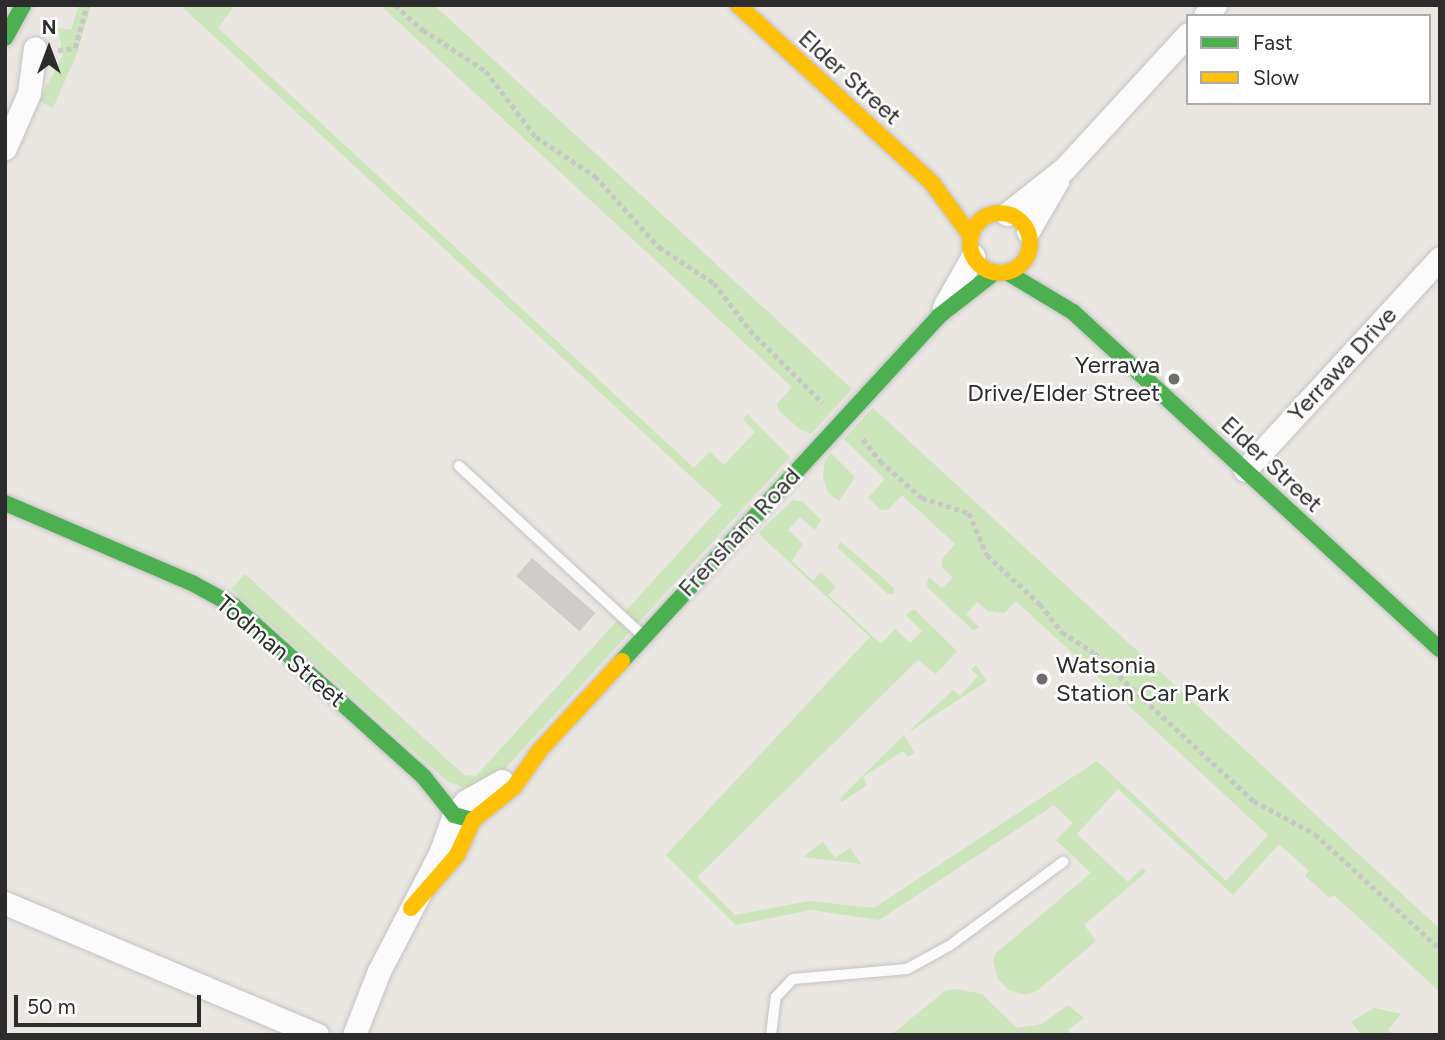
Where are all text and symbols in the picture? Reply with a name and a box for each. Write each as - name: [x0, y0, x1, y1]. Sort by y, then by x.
- north arrow: [14, 14, 84, 84]
- legend: [1186, 14, 1431, 105]
- text: N: [42, 16, 56, 39]
- street label: Elder Street: [793, 24, 907, 130]
- text: Fast: [1253, 30, 1293, 55]
- text: Slow: [1253, 65, 1299, 90]
- street label: Yerrawa Drive: [1281, 301, 1403, 427]
- place label: Yerrawa Drive/Elder Street: [967, 351, 1160, 407]
- marker: Yerrawa Drive/Elder Street: [1166, 371, 1182, 387]
- street label: Elder Street: [1215, 410, 1329, 518]
- street label: Frensham Road: [672, 462, 806, 602]
- street label: Todman Street: [211, 589, 351, 713]
- place label: Watsonia Station Car Park: [1056, 651, 1229, 707]
- marker: Watsonia Station Car Park: [1034, 671, 1050, 687]
- scale bar: [18, 981, 205, 1025]
- text: 50 m: [27, 994, 76, 1019]

